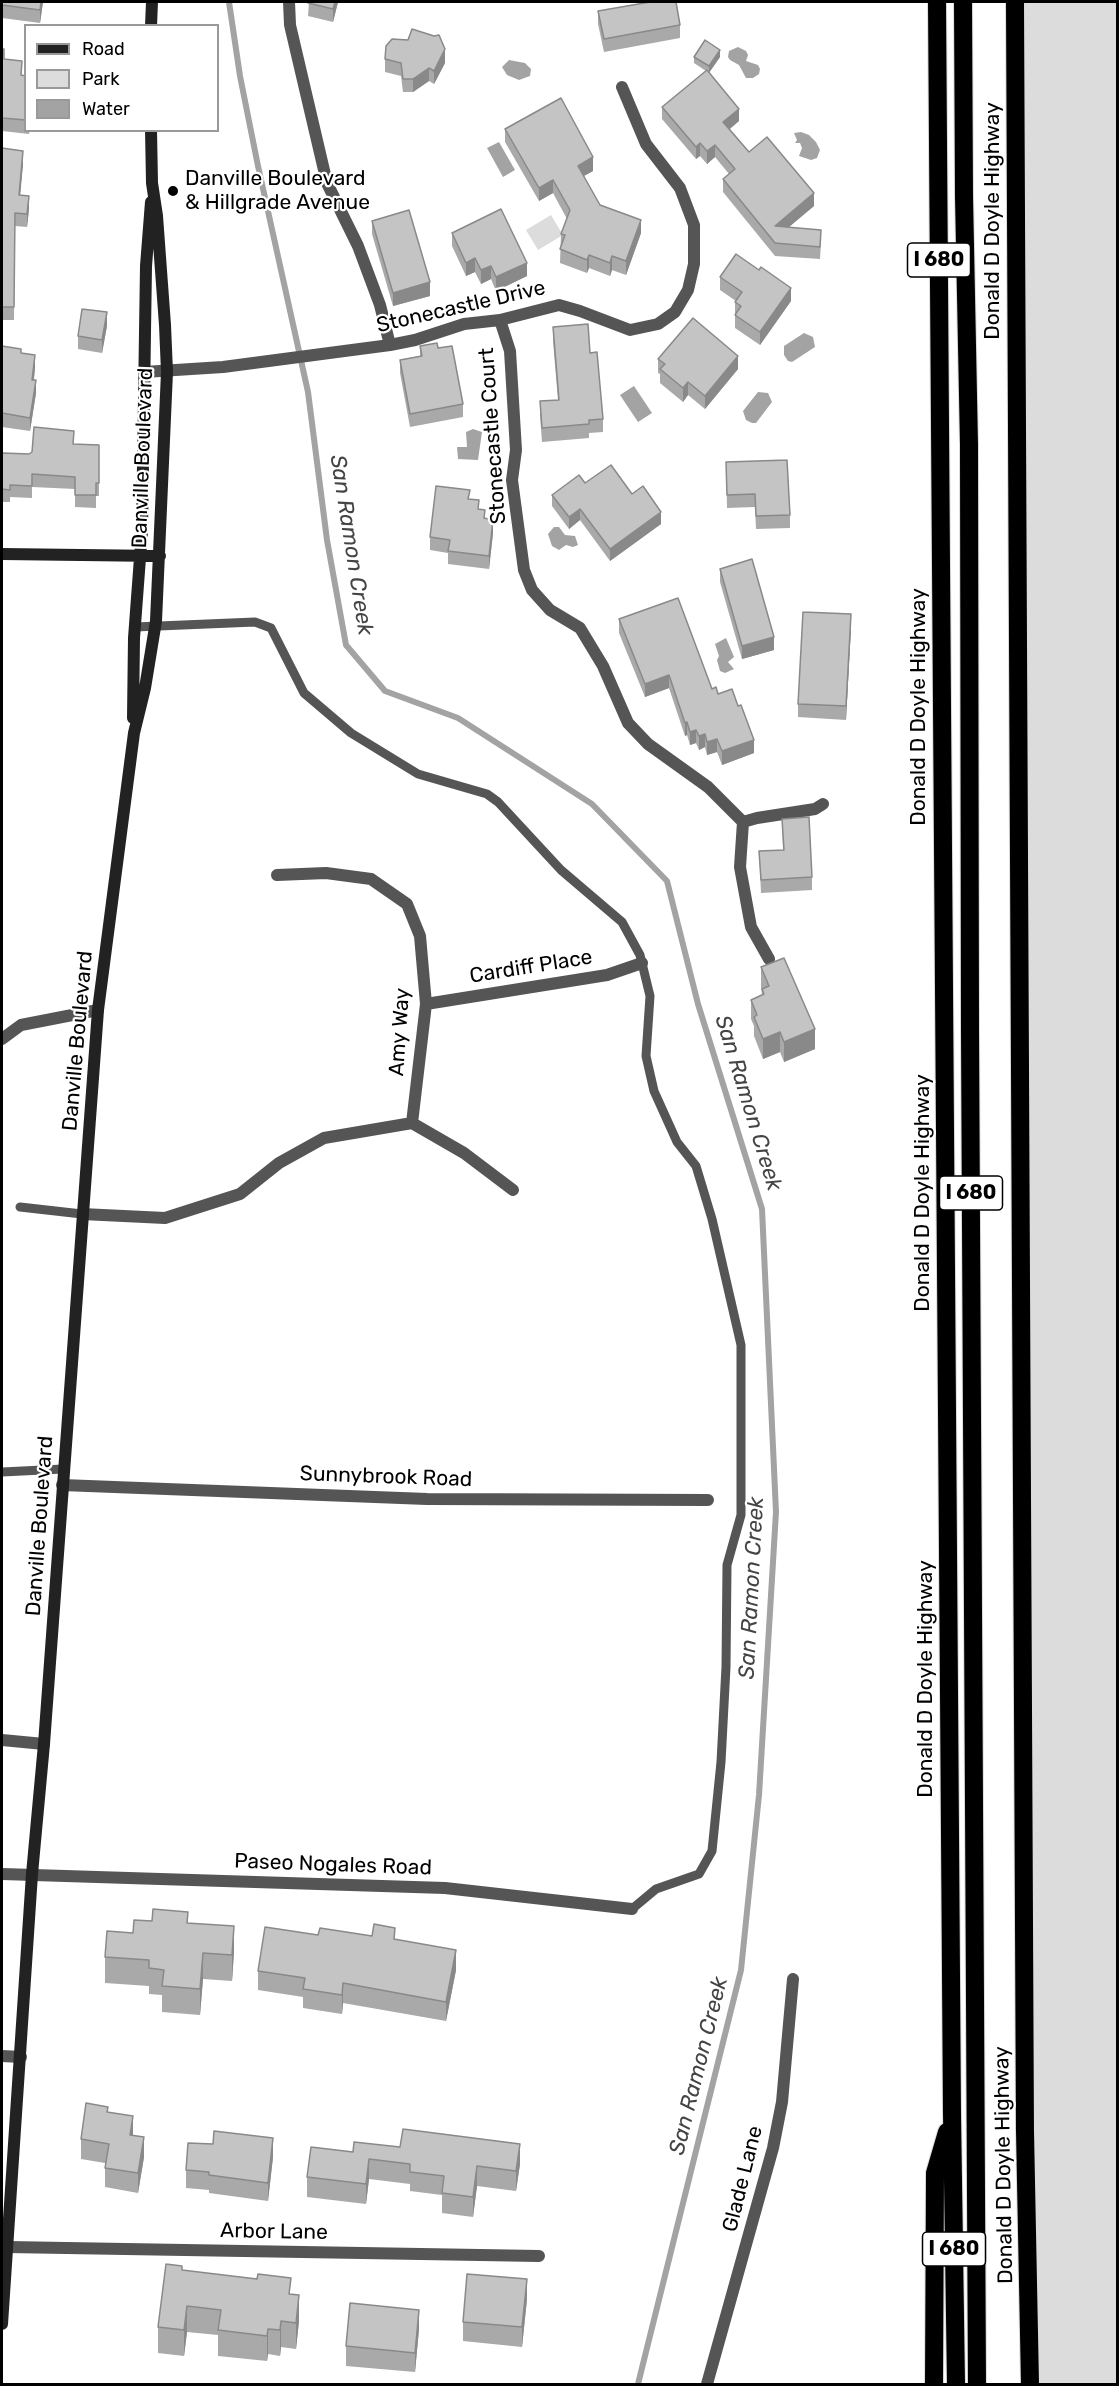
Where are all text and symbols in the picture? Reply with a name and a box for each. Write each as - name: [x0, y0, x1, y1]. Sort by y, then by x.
- legend: [24, 24, 219, 132]
- text: Road: [82, 38, 125, 60]
- text: Park: [82, 68, 119, 90]
- text: Water: [82, 98, 130, 120]
- street label: Donald D Doyle Highway: [980, 102, 1006, 340]
- place label: Danville Boulevard & Hillgrade Avenue: [185, 166, 370, 216]
- marker: Danville Boulevard & Hillgrade Avenue: [166, 184, 180, 198]
- road number: I 680: [908, 243, 970, 277]
- street label: Stonecastle Drive: [374, 275, 548, 339]
- street label: Stonecastle Court: [474, 347, 512, 525]
- street label: Danville Boulevard: [127, 367, 159, 549]
- water label: San Ramon Creek: [324, 453, 378, 637]
- street label: Donald D Doyle Highway: [906, 588, 932, 826]
- street label: Cardiff Place: [468, 945, 594, 989]
- street label: Danville Boulevard: [58, 950, 98, 1132]
- street label: Amy Way: [384, 987, 416, 1077]
- water label: San Ramon Creek: [709, 1012, 787, 1194]
- street label: Donald D Doyle Highway: [910, 1074, 936, 1312]
- road number: I 680: [940, 1176, 1002, 1210]
- street label: Danville Boulevard: [21, 1435, 59, 1617]
- street label: Sunnybrook Road: [299, 1461, 473, 1493]
- water label: San Ramon Creek: [734, 1496, 770, 1680]
- street label: Donald D Doyle Highway: [913, 1560, 939, 1798]
- street label: Paseo Nogales Road: [234, 1849, 432, 1881]
- water label: San Ramon Creek: [664, 1974, 734, 2158]
- street label: Donald D Doyle Highway: [989, 2046, 1019, 2284]
- street label: Glade Lane: [718, 2123, 768, 2235]
- street label: Arbor Lane: [220, 2218, 328, 2246]
- road number: I 680: [922, 2232, 986, 2266]

